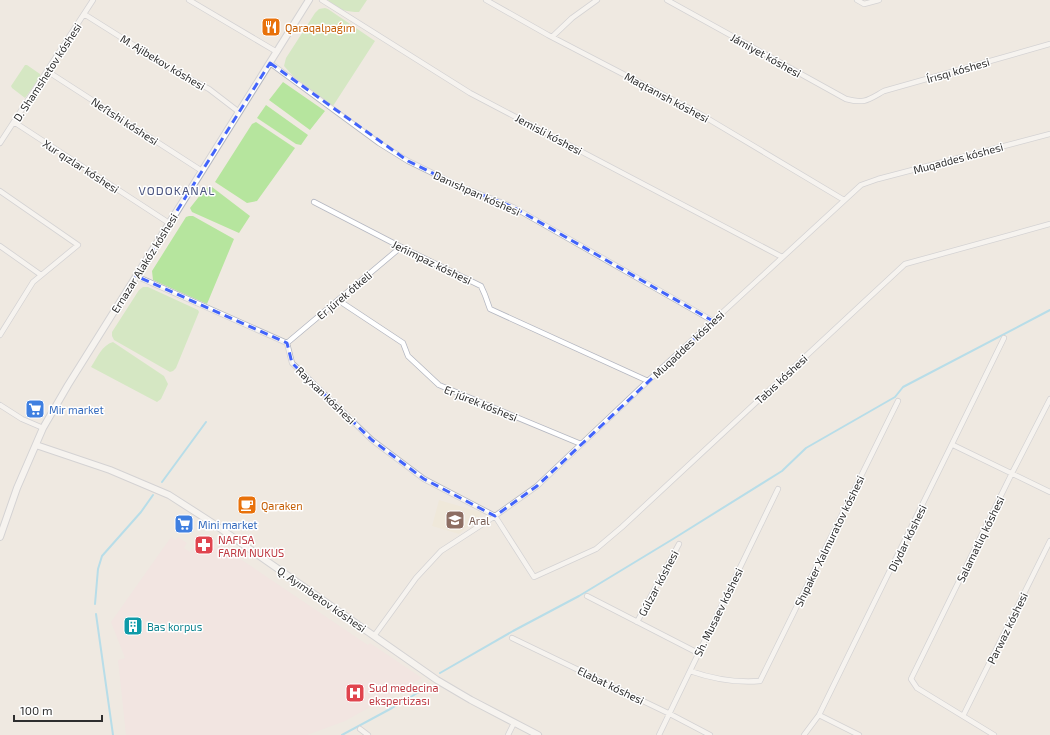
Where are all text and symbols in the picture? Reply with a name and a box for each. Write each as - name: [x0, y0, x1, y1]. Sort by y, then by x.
- restaurant icon: Qaraqalpaǵım: [260, 16, 282, 38]
- street label: D. Shamshetov kóshesi: [10, 20, 84, 124]
- place label: Qaraqalpaǵım: [285, 21, 355, 35]
- street label: Jámiyet kóshesi: [729, 30, 803, 80]
- street label: M. Ajibekov kóshesi: [118, 32, 208, 93]
- street label: Írısqı kóshesi: [925, 55, 991, 85]
- street label: Maqtanısh kóshesi: [623, 69, 711, 125]
- street label: Neftshi kóshesi: [89, 95, 161, 147]
- street label: Jemisli kóshesi: [513, 111, 585, 157]
- street label: Xur qızlar kóshesi: [41, 137, 121, 195]
- street label: Muqaddes kóshesi: [912, 140, 1004, 176]
- street label: Danıshpan kóshesi: [432, 168, 522, 218]
- district label: VODOKANAL: [139, 183, 215, 197]
- street label: Ernazar Alakóz kóshesi: [108, 211, 180, 315]
- street label: Jeńimpaz kóshesi: [390, 237, 474, 287]
- street label: Er júrek ótkeli: [314, 268, 375, 323]
- street label: Muqaddes kóshesi: [650, 308, 726, 380]
- street label: Tabıs kóshesi: [752, 352, 810, 406]
- street label: Rayxan kóshesi: [294, 363, 358, 427]
- street label: Er júrek kóshesi: [442, 382, 520, 425]
- supermarket icon: Mir market: [24, 398, 46, 420]
- place label: Mir market: [49, 403, 104, 416]
- street label: Shıpaker Xalmuratov kóshesi: [792, 473, 866, 609]
- cafe icon: Qaraken: [236, 494, 258, 516]
- street label: Salamatlıq kóshesi: [954, 494, 1006, 584]
- place label: Qaraken: [261, 499, 303, 513]
- street label: Diydar kóshesi: [885, 502, 929, 574]
- school or university icon: Aral: [444, 509, 466, 531]
- supermarket icon: Mini market: [173, 513, 195, 535]
- place label: Aral: [469, 514, 490, 527]
- place label: Mini market: [198, 518, 258, 531]
- place label: NAFISA FARM NUKUS: [218, 533, 284, 559]
- pharmacy icon: NAFISA FARM NUKUS: [193, 534, 215, 556]
- street label: Gúlzar kóshesi: [635, 548, 681, 618]
- street label: Q. Ayımbetov kóshesi: [275, 563, 369, 635]
- street label: Sh. Musaev kóshesi: [691, 566, 745, 658]
- street label: Parwaz kóshesi: [984, 590, 1030, 666]
- building icon: Bas korpus: [122, 615, 144, 637]
- place label: Bas korpus: [147, 620, 203, 633]
- street label: Elabat kóshesi: [576, 663, 646, 707]
- place label: Sud medecina ekspertizası: [369, 681, 439, 707]
- hospital icon: Sud medecina ekspertizası: [344, 682, 366, 704]
- scale bar: [14, 697, 102, 723]
- text: 100 m: [20, 703, 52, 717]

